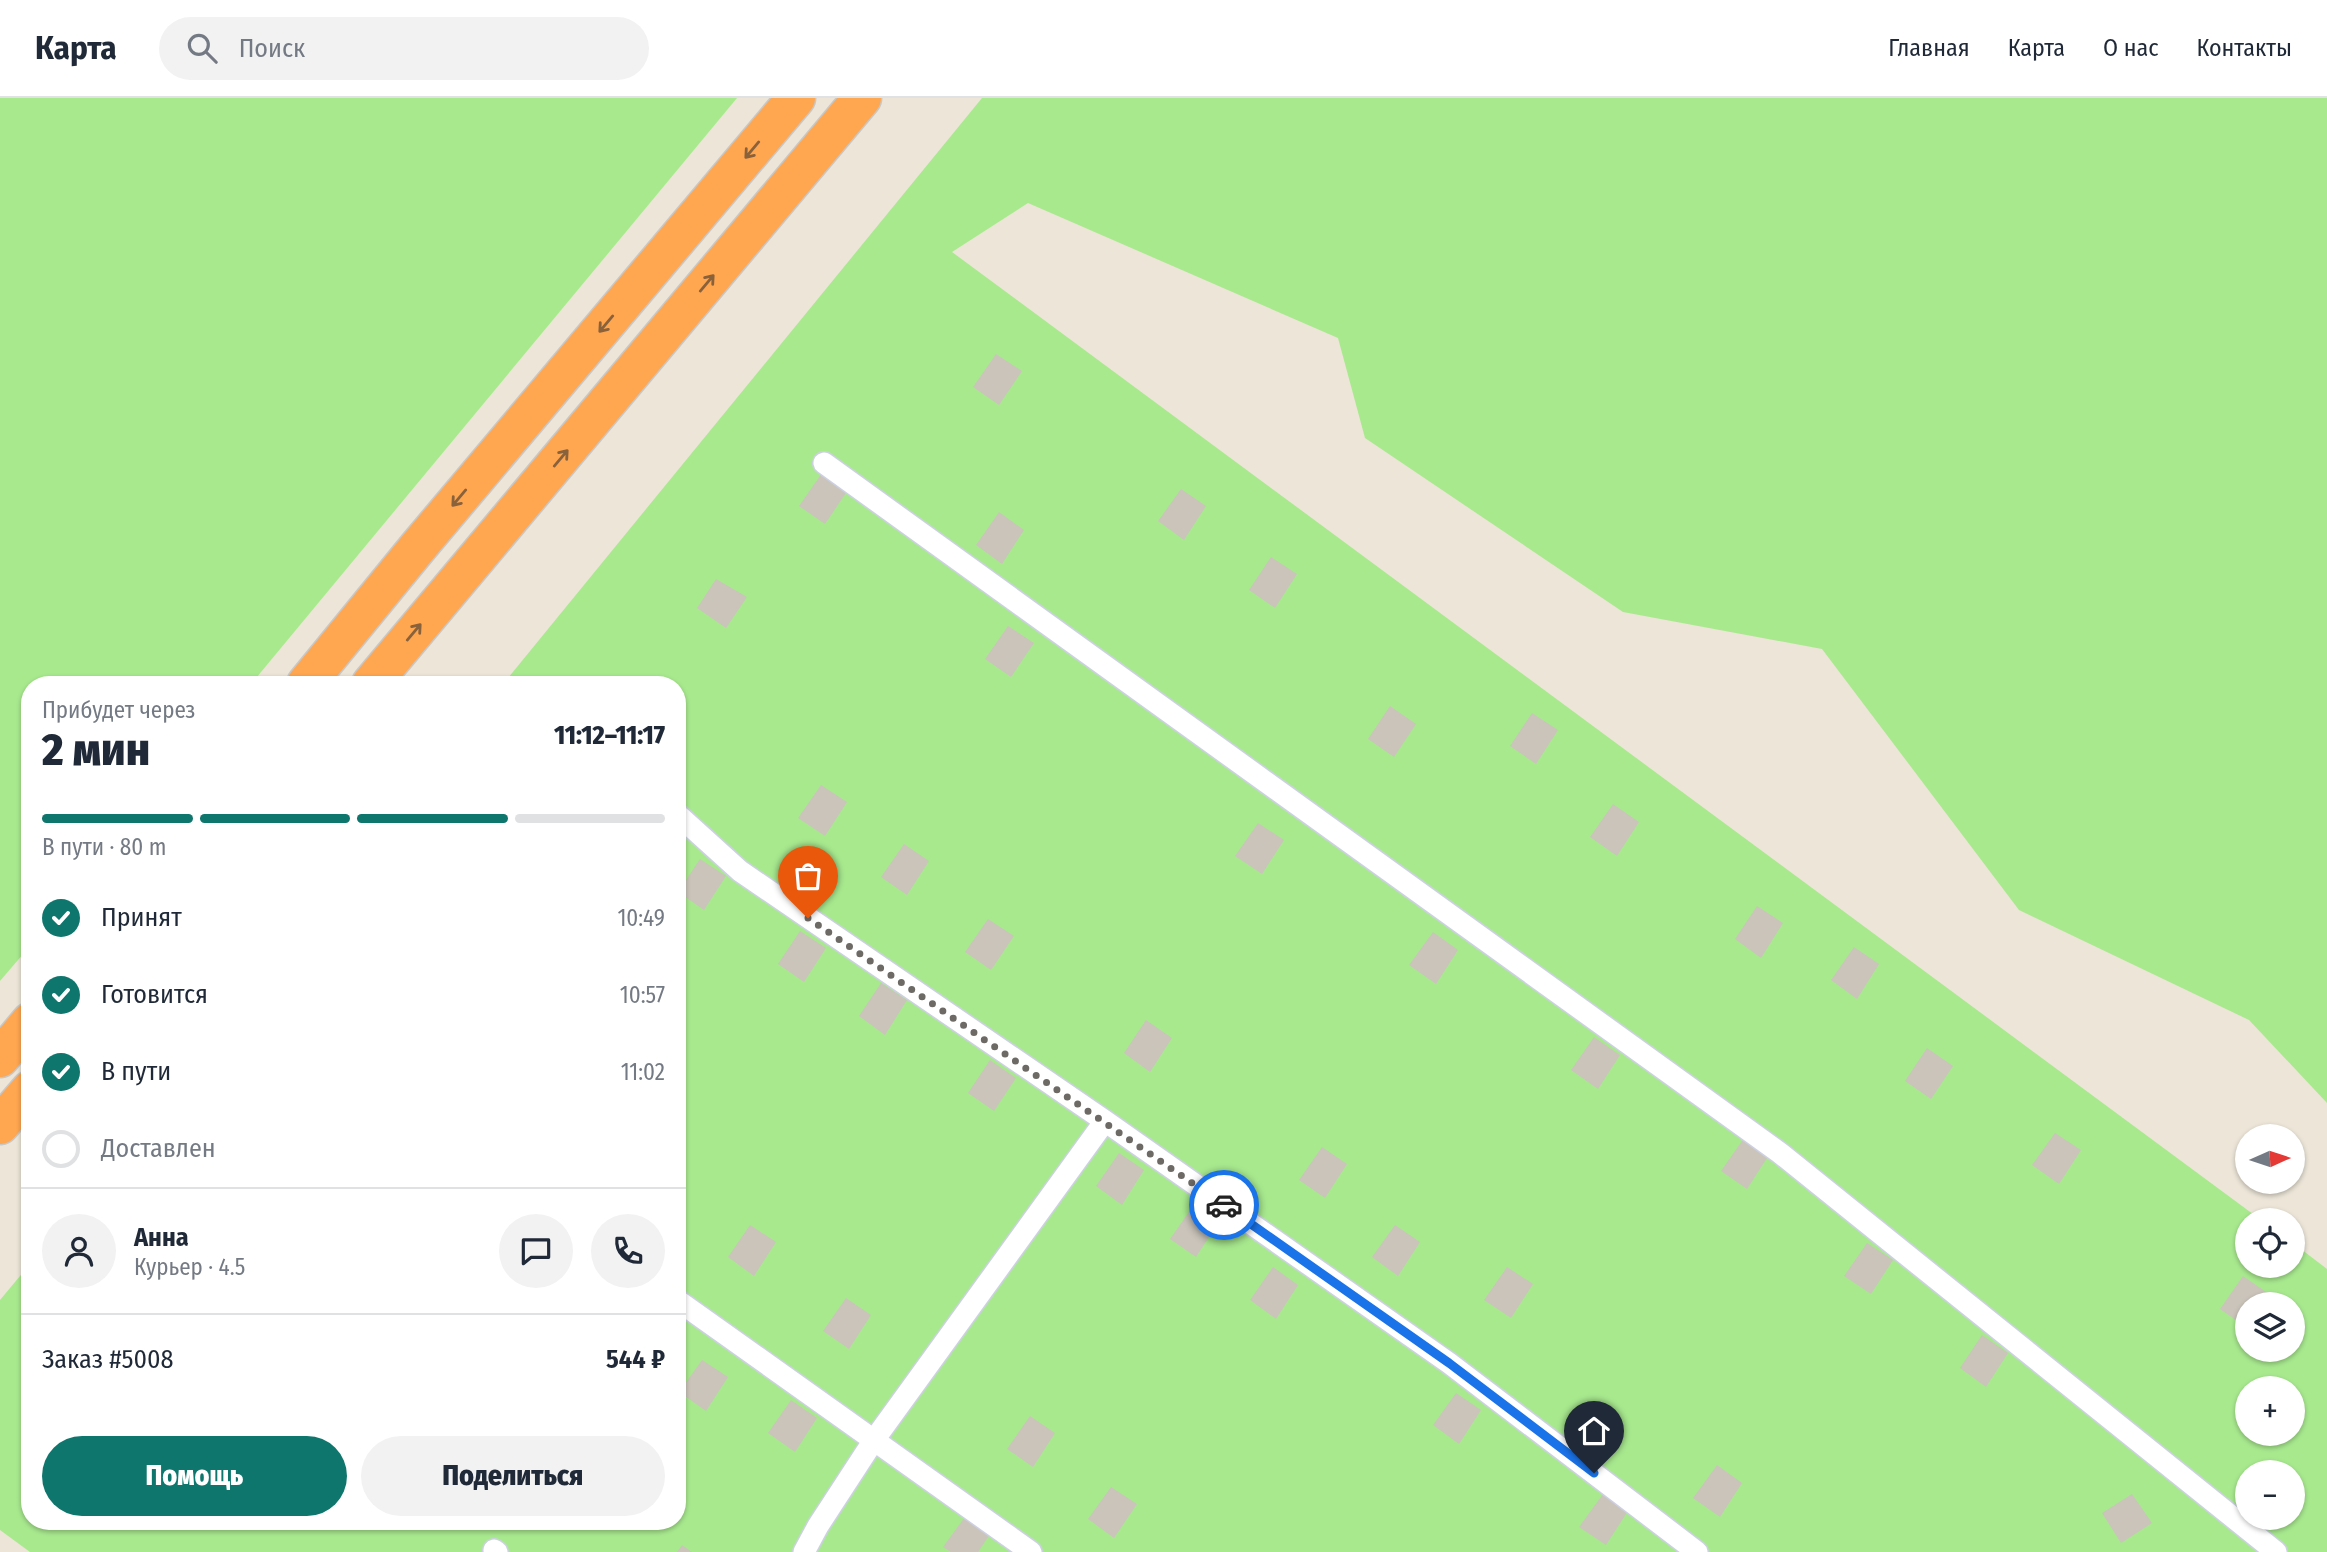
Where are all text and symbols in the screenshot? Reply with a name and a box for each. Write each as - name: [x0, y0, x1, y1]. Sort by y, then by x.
- search box: [159, 17, 649, 80]
- text: Карта: [35, 28, 117, 68]
- icon: search: [183, 29, 221, 67]
- text: Поиск: [239, 33, 305, 64]
- text: Главная: [1888, 34, 1970, 62]
- text: Карта: [2008, 34, 2065, 62]
- text: О нас: [2103, 34, 2158, 62]
- text: Контакты: [2196, 34, 2292, 62]
- one-way arrow: [744, 141, 760, 159]
- one-way arrow: [699, 275, 715, 293]
- one-way arrow: [598, 315, 613, 333]
- one-way arrow: [553, 449, 569, 467]
- one-way arrow: [451, 489, 467, 507]
- one-way arrow: [406, 623, 422, 641]
- text: Прибудет через: [42, 696, 195, 724]
- text: 11:12–11:17: [554, 720, 665, 751]
- text: 2 мин: [42, 722, 150, 777]
- text: В пути · 80 m: [42, 833, 166, 861]
- pin: [778, 846, 838, 918]
- icon: bag: [789, 857, 827, 895]
- icon: check: [42, 899, 80, 937]
- text: Принят: [101, 902, 182, 933]
- text: 10:49: [617, 904, 665, 932]
- icon: check: [42, 976, 80, 1014]
- text: Готовится: [101, 979, 208, 1010]
- text: 10:57: [620, 981, 665, 1009]
- icon: check: [42, 1053, 80, 1091]
- text: В пути: [101, 1056, 171, 1087]
- text: 11:02: [621, 1058, 665, 1086]
- north arrow: [2235, 1124, 2305, 1194]
- map controls: [2235, 1124, 2305, 1530]
- text: Доставлен: [101, 1133, 216, 1164]
- courier: [1189, 1170, 1259, 1240]
- icon: car: [1205, 1186, 1243, 1224]
- button: locate: [2235, 1208, 2305, 1278]
- button: person: [42, 1214, 116, 1288]
- button: chat: [499, 1214, 573, 1288]
- button: phone: [591, 1214, 665, 1288]
- text: Анна: [134, 1222, 189, 1253]
- text: Курьер · 4.5: [134, 1253, 245, 1281]
- button: layers: [2235, 1292, 2305, 1362]
- text: Заказ #5008: [42, 1344, 174, 1375]
- text: 544 ₽: [606, 1344, 665, 1375]
- button: +: [2235, 1376, 2305, 1446]
- pin: [1564, 1401, 1624, 1473]
- icon: home: [1575, 1412, 1613, 1450]
- button: Помощь: [42, 1436, 347, 1516]
- button: Поделиться: [361, 1436, 665, 1516]
- button: −: [2235, 1460, 2305, 1530]

